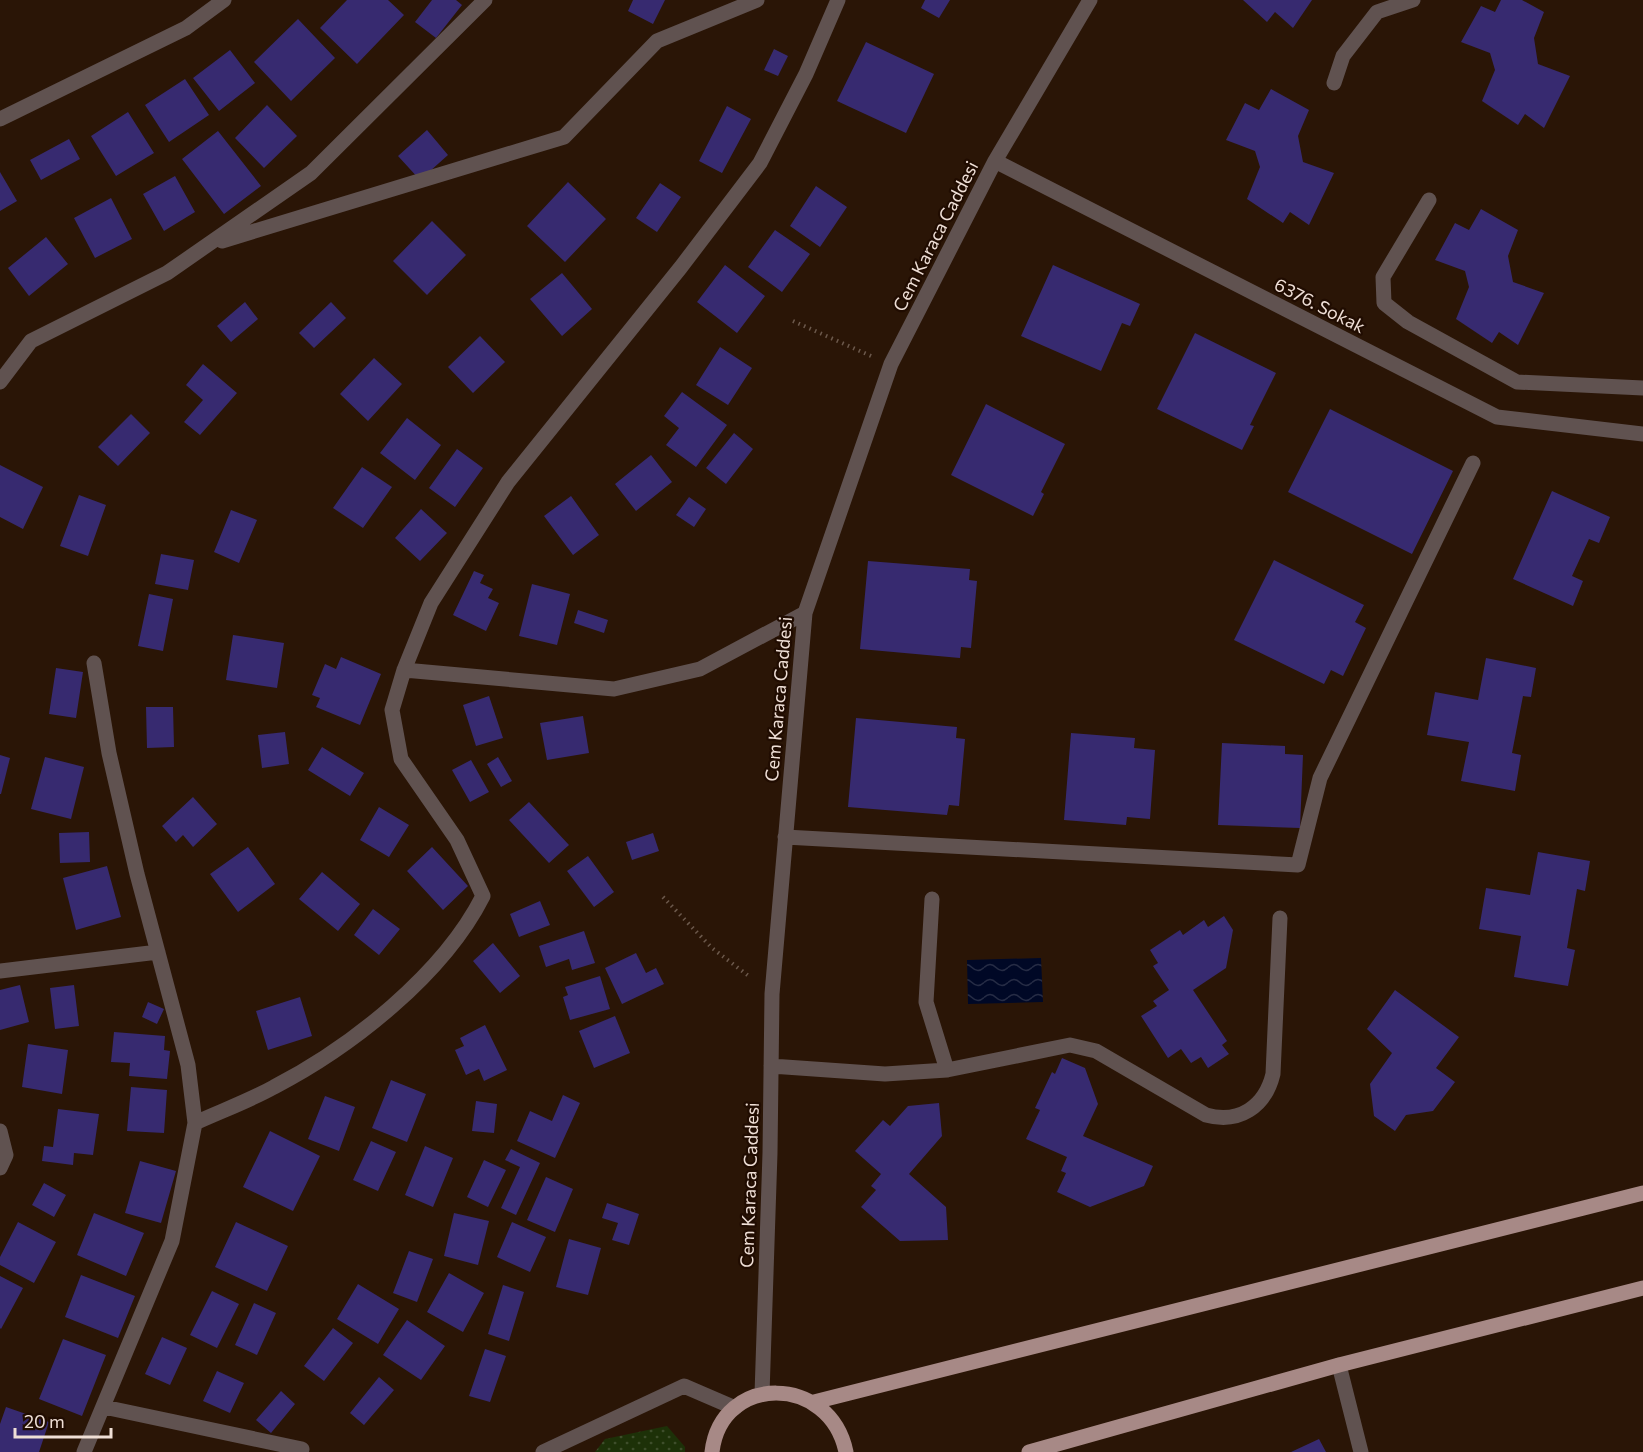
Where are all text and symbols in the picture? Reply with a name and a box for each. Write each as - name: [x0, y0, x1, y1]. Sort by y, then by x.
- street label: Cem Karaca Caddesi: [888, 157, 982, 315]
- street label: 6376. Sokak: [1271, 273, 1369, 337]
- street label: Cem Karaca Caddesi: [760, 616, 796, 782]
- street label: Cem Karaca Caddesi: [735, 1102, 763, 1268]
- scale bar: [15, 1401, 111, 1439]
- text: 20 m: [24, 1410, 65, 1432]

